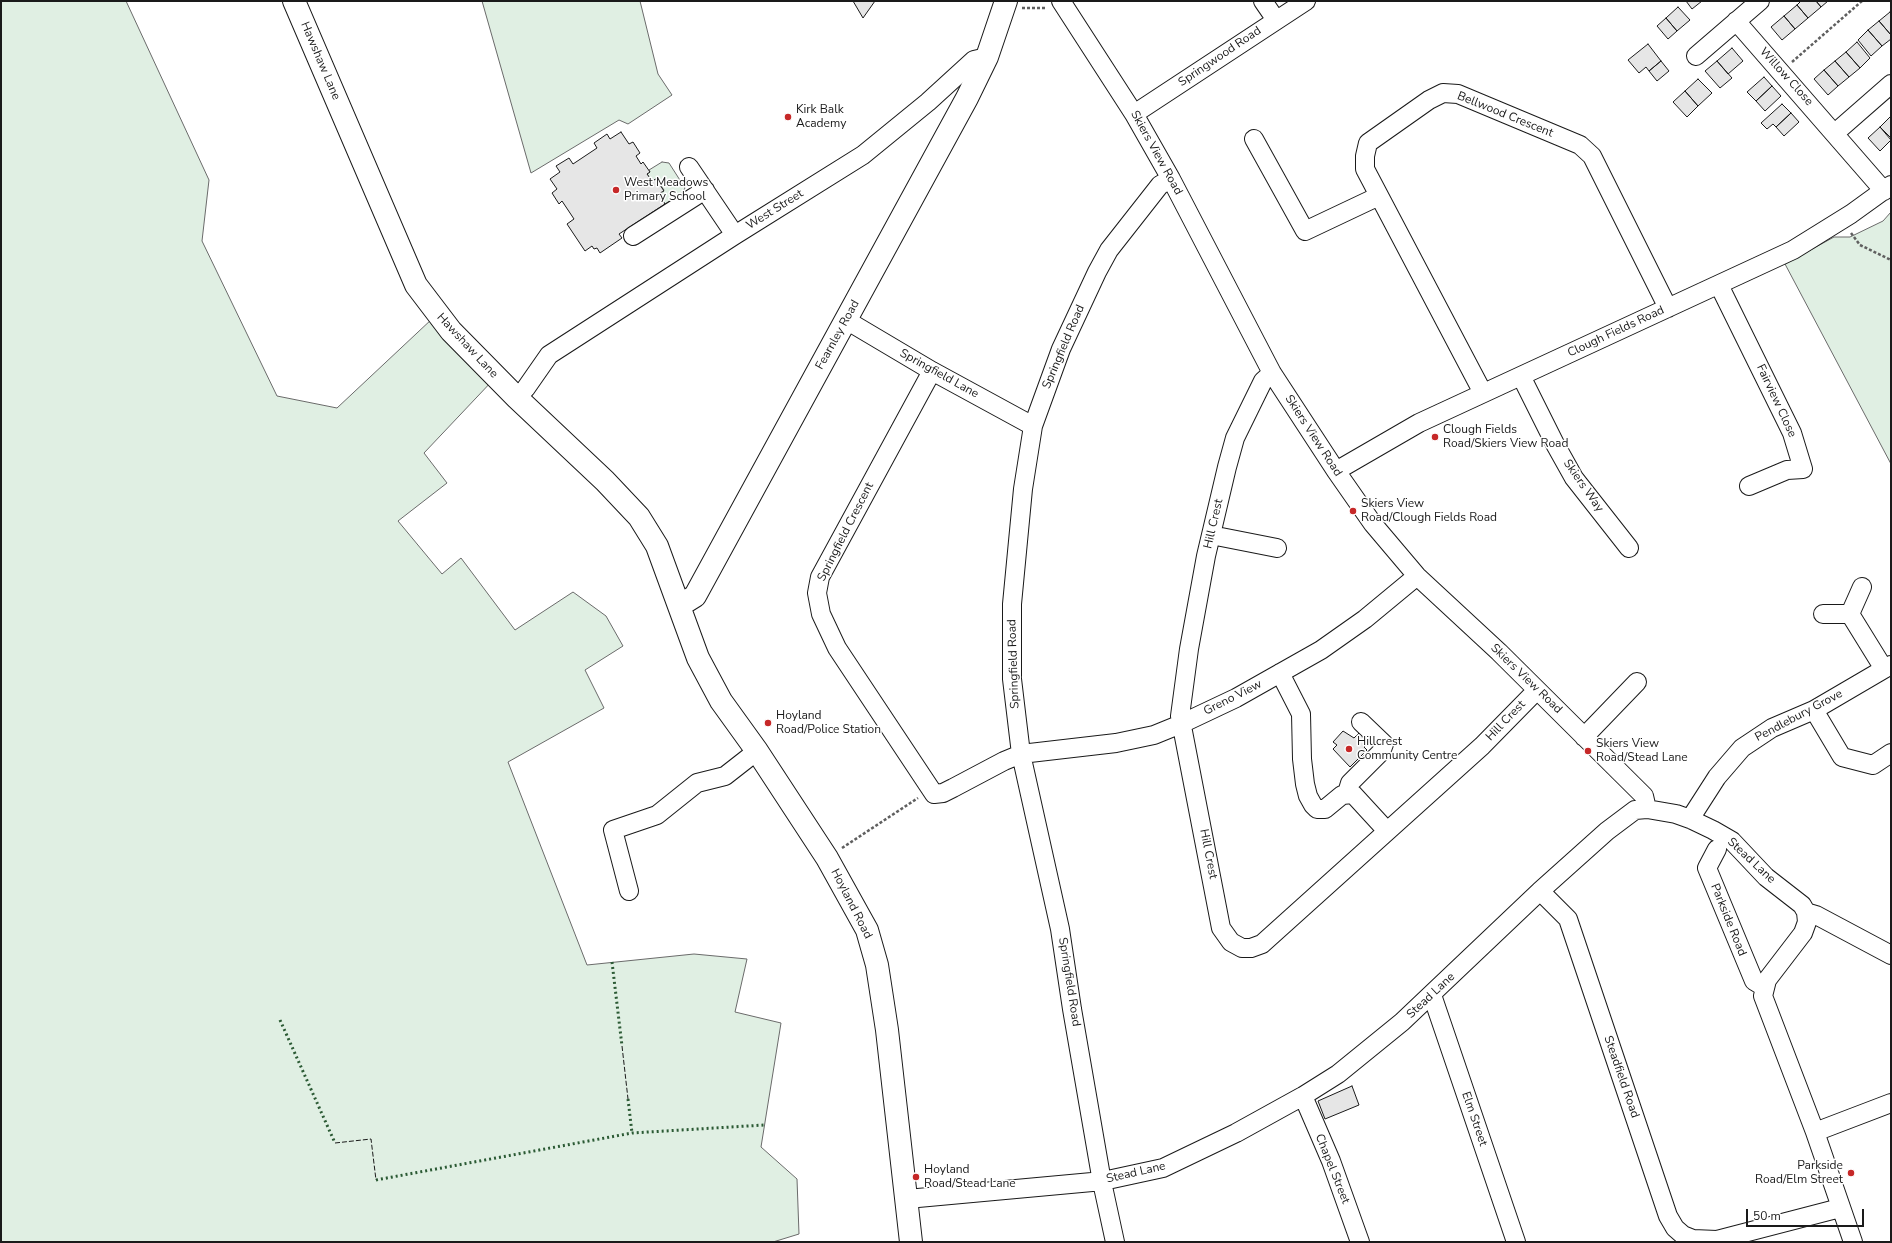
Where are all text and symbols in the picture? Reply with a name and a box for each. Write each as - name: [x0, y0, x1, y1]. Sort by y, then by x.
- street label: Hawshaw Lane: [297, 20, 343, 102]
- street label: Springwood Road: [1176, 24, 1264, 90]
- street label: Willow Close: [1756, 45, 1816, 109]
- street label: Bellwood Crescent: [1455, 89, 1555, 141]
- place label: Kirk Balk Academy: [796, 103, 846, 131]
- street label: Skiers View Road: [1127, 108, 1185, 198]
- marker: Kirk Balk Academy: [783, 112, 793, 122]
- place label: West Meadows Primary School: [624, 176, 708, 204]
- marker: West Meadows Primary School: [611, 185, 621, 195]
- street label: West Street: [744, 187, 806, 233]
- street label: Fearnley Road: [813, 298, 863, 372]
- street label: Springfield Road: [1040, 303, 1088, 391]
- street label: Clough Fields Road: [1565, 303, 1667, 361]
- street label: Hawshaw Lane: [433, 311, 501, 381]
- street label: Springfield Lane: [897, 346, 981, 402]
- street label: Fairview Close: [1753, 362, 1799, 440]
- street label: Skiers View Road: [1281, 393, 1345, 479]
- place label: Clough Fields Road/Skiers View Road: [1443, 423, 1568, 451]
- marker: Clough Fields Road/Skiers View Road: [1430, 432, 1440, 442]
- street label: Skiers Way: [1560, 457, 1606, 515]
- street label: Springfield Crescent: [815, 480, 877, 584]
- place label: Skiers View Road/Clough Fields Road: [1361, 497, 1497, 525]
- street label: Hill Crest: [1201, 498, 1227, 550]
- marker: Skiers View Road/Clough Fields Road: [1348, 506, 1358, 516]
- street label: Springfield Road: [1005, 619, 1023, 709]
- street label: Skiers View Road: [1487, 641, 1565, 717]
- street label: Greno View: [1202, 677, 1264, 719]
- street label: Pendlebury Grove: [1753, 687, 1845, 745]
- street label: Hill Crest: [1483, 698, 1529, 744]
- place label: Hoyland Road/Police Station: [776, 709, 881, 737]
- marker: Hoyland Road/Police Station: [763, 718, 773, 728]
- place label: Hillcrest Community Centre: [1357, 735, 1457, 763]
- place label: Skiers View Road/Stead Lane: [1596, 737, 1688, 765]
- marker: Hillcrest Community Centre: [1344, 744, 1354, 754]
- marker: Skiers View Road/Stead Lane: [1583, 746, 1593, 756]
- street label: Hill Crest: [1196, 828, 1220, 880]
- street label: Stead Lane: [1724, 835, 1778, 887]
- street label: Hoyland Road: [827, 867, 875, 941]
- street label: Parkside Road: [1707, 882, 1749, 958]
- street label: Springfield Road: [1055, 936, 1083, 1028]
- street label: Stead Lane: [1404, 970, 1458, 1022]
- street label: Steadfield Road: [1600, 1034, 1642, 1120]
- street label: Elm Street: [1458, 1090, 1490, 1148]
- street label: Chapel Street: [1311, 1132, 1353, 1206]
- street label: Stead Lane: [1105, 1159, 1167, 1187]
- place label: Parkside Road/Elm Street: [1755, 1159, 1843, 1187]
- place label: Hoyland Road/Stead Lane: [924, 1163, 1016, 1191]
- marker: Parkside Road/Elm Street: [1846, 1168, 1856, 1178]
- marker: Hoyland Road/Stead Lane: [911, 1172, 921, 1182]
- scale bar: [1748, 1201, 1866, 1227]
- text: 50 m: [1753, 1208, 1781, 1224]

